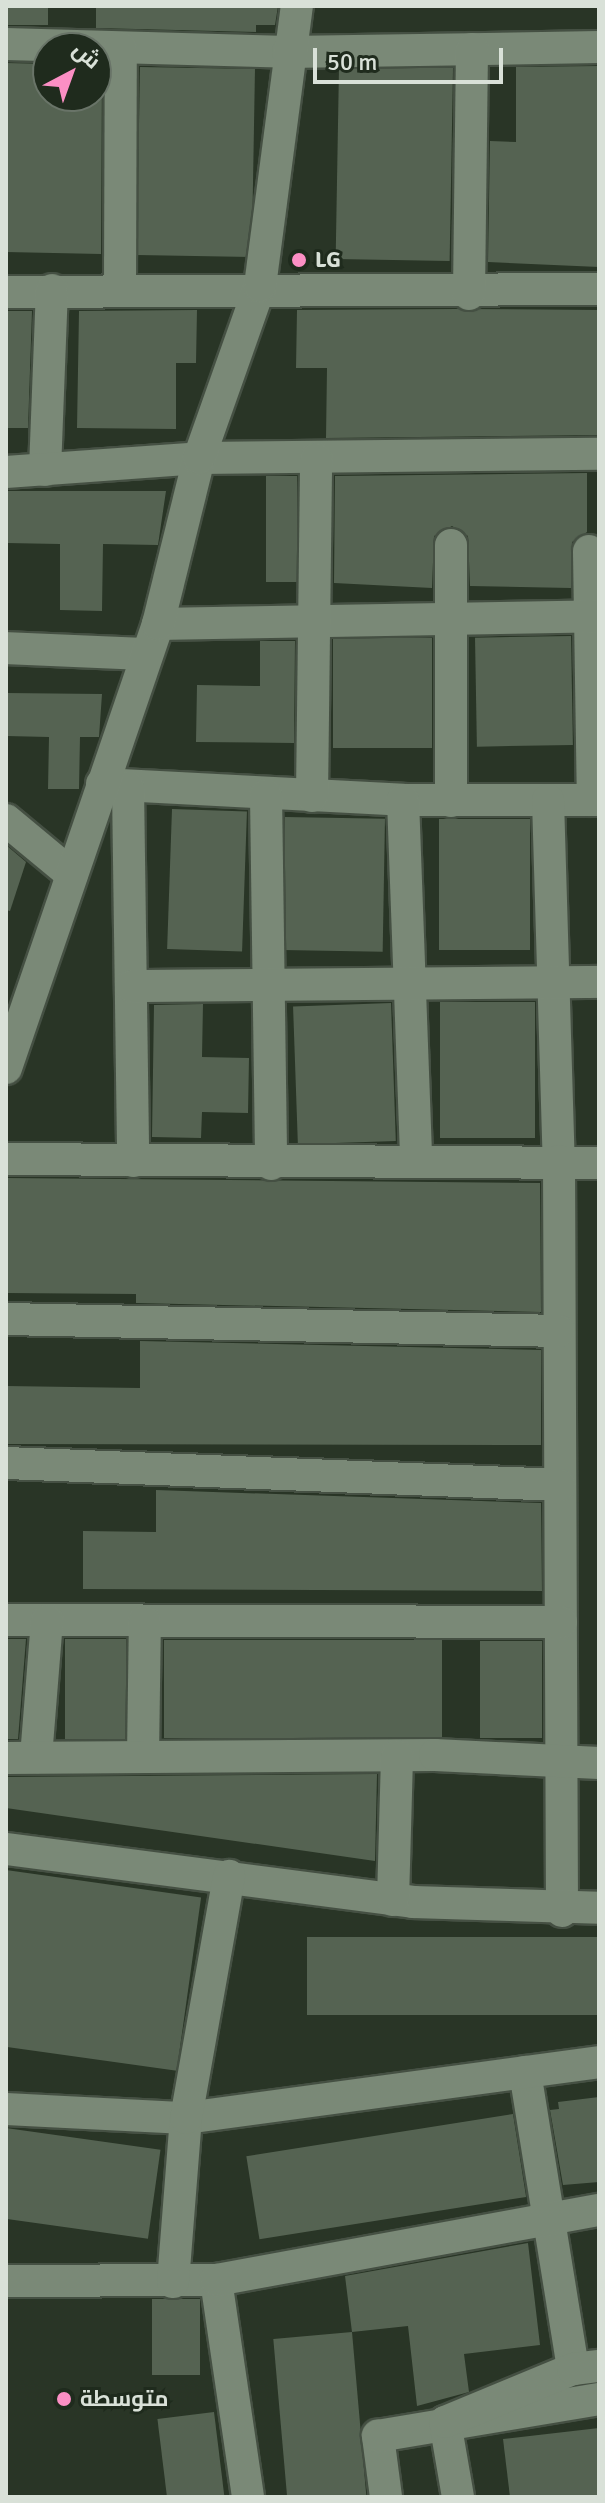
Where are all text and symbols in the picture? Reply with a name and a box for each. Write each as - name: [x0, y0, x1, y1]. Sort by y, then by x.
- north arrow: [32, 32, 112, 112]
- scale bar: [317, 32, 507, 82]
- text: ش: [67, 36, 106, 74]
- text: 50 m: [327, 47, 377, 77]
- place label: LG: [315, 247, 341, 273]
- marker: LG: [290, 251, 308, 269]
- place label: متوسطة: [80, 2386, 169, 2412]
- marker: متوسطة: [55, 2390, 73, 2408]

